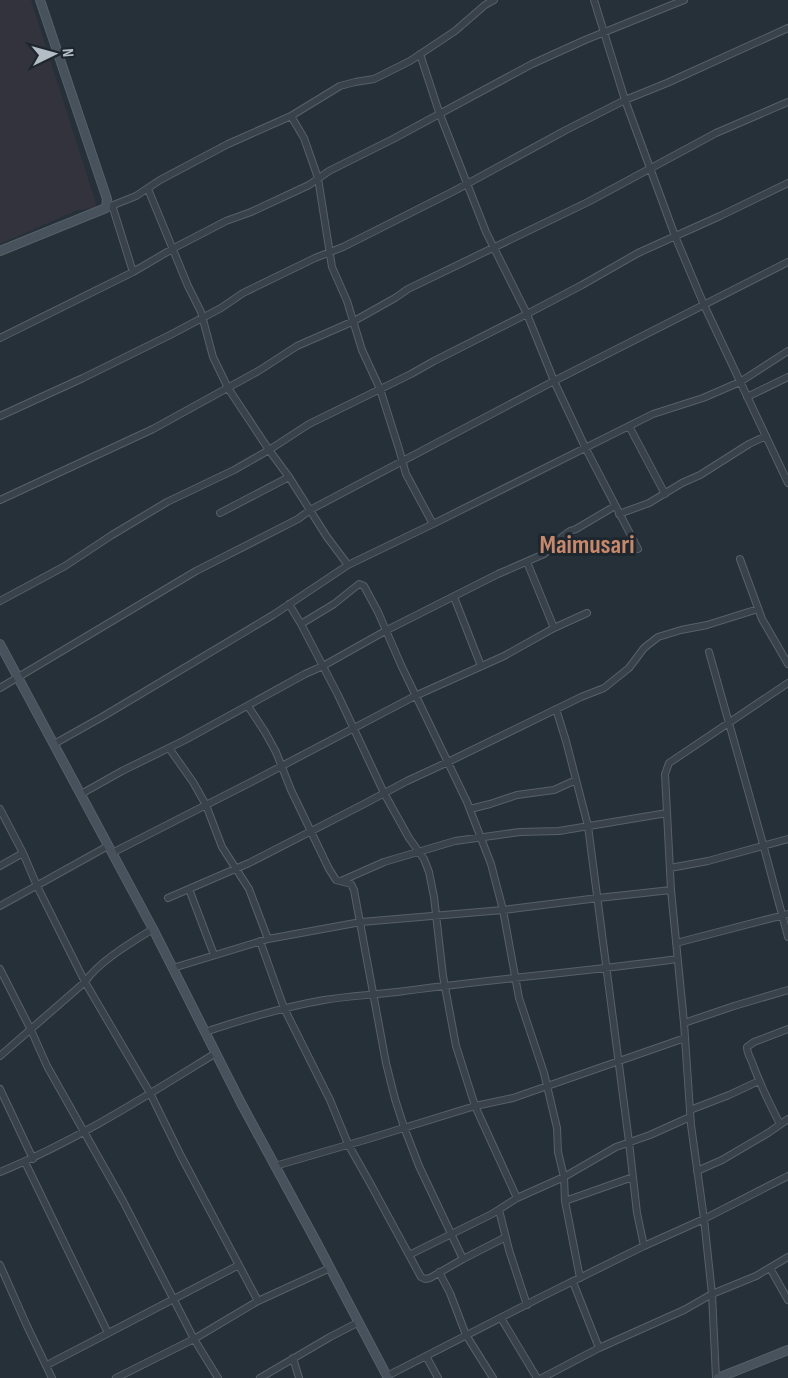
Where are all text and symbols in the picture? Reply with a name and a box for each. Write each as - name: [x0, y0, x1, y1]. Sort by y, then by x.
- north arrow: [24, 24, 84, 84]
- text: N: [58, 48, 77, 58]
- district label: Maimusari: [540, 530, 634, 561]

